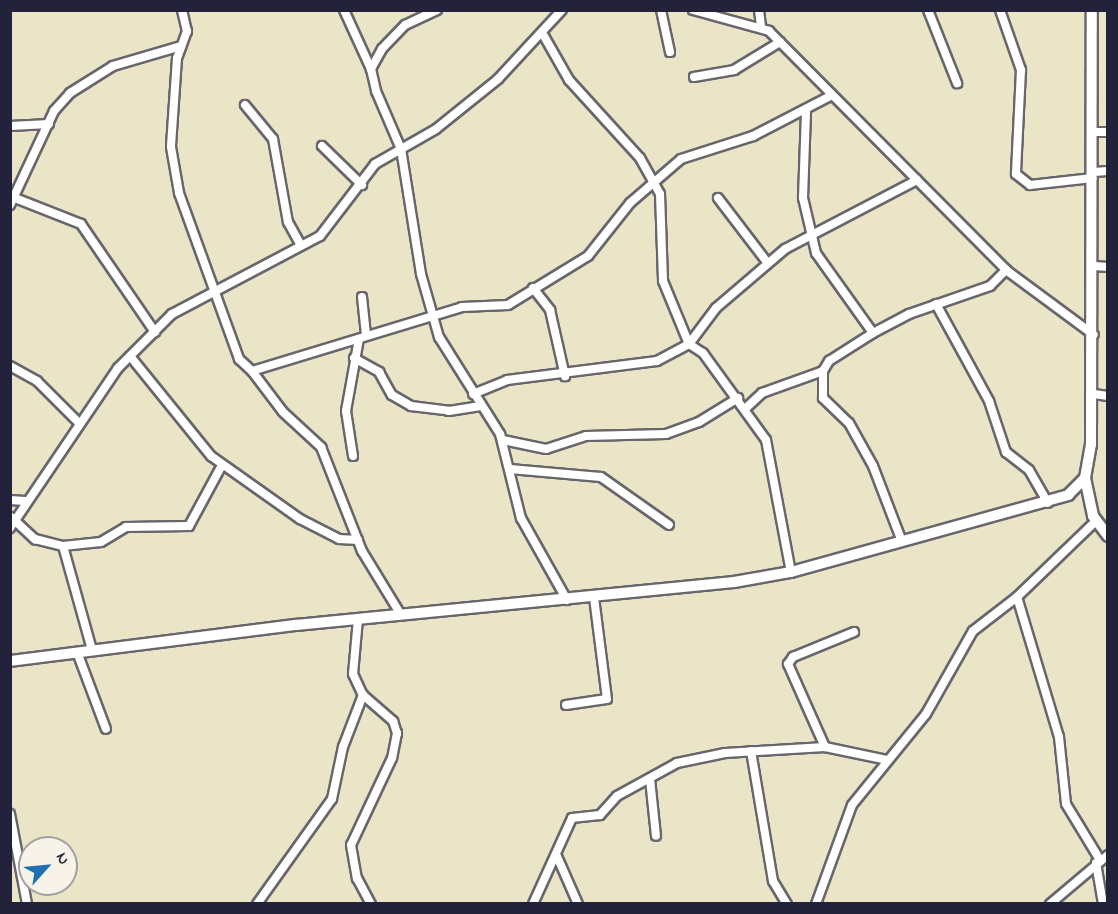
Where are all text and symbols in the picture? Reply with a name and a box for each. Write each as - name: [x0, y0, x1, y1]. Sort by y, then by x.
- north arrow: [18, 836, 78, 896]
- text: N: [49, 848, 75, 869]

